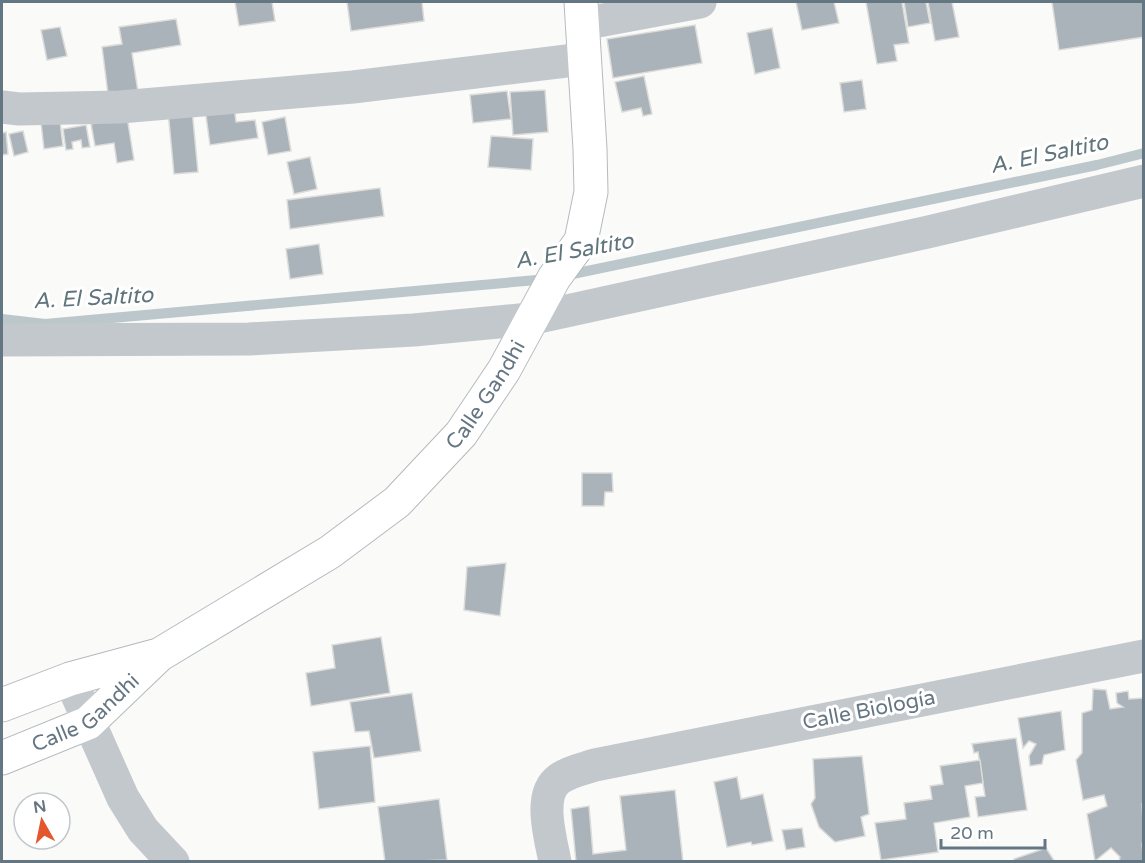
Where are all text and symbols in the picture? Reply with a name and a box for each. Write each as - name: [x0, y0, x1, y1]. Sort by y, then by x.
- water label: A. El Saltito: [988, 128, 1112, 179]
- water label: A. El Saltito: [513, 227, 637, 274]
- water label: A. El Saltito: [32, 282, 155, 314]
- street label: Calle Gandhi: [440, 336, 530, 455]
- street label: Calle Gandhi: [28, 668, 144, 757]
- street label: Calle Biología: [800, 685, 938, 735]
- north arrow: [12, 791, 72, 851]
- text: N: [32, 796, 48, 818]
- scale bar: [941, 812, 1044, 850]
- text: 20 m: [950, 822, 994, 844]

